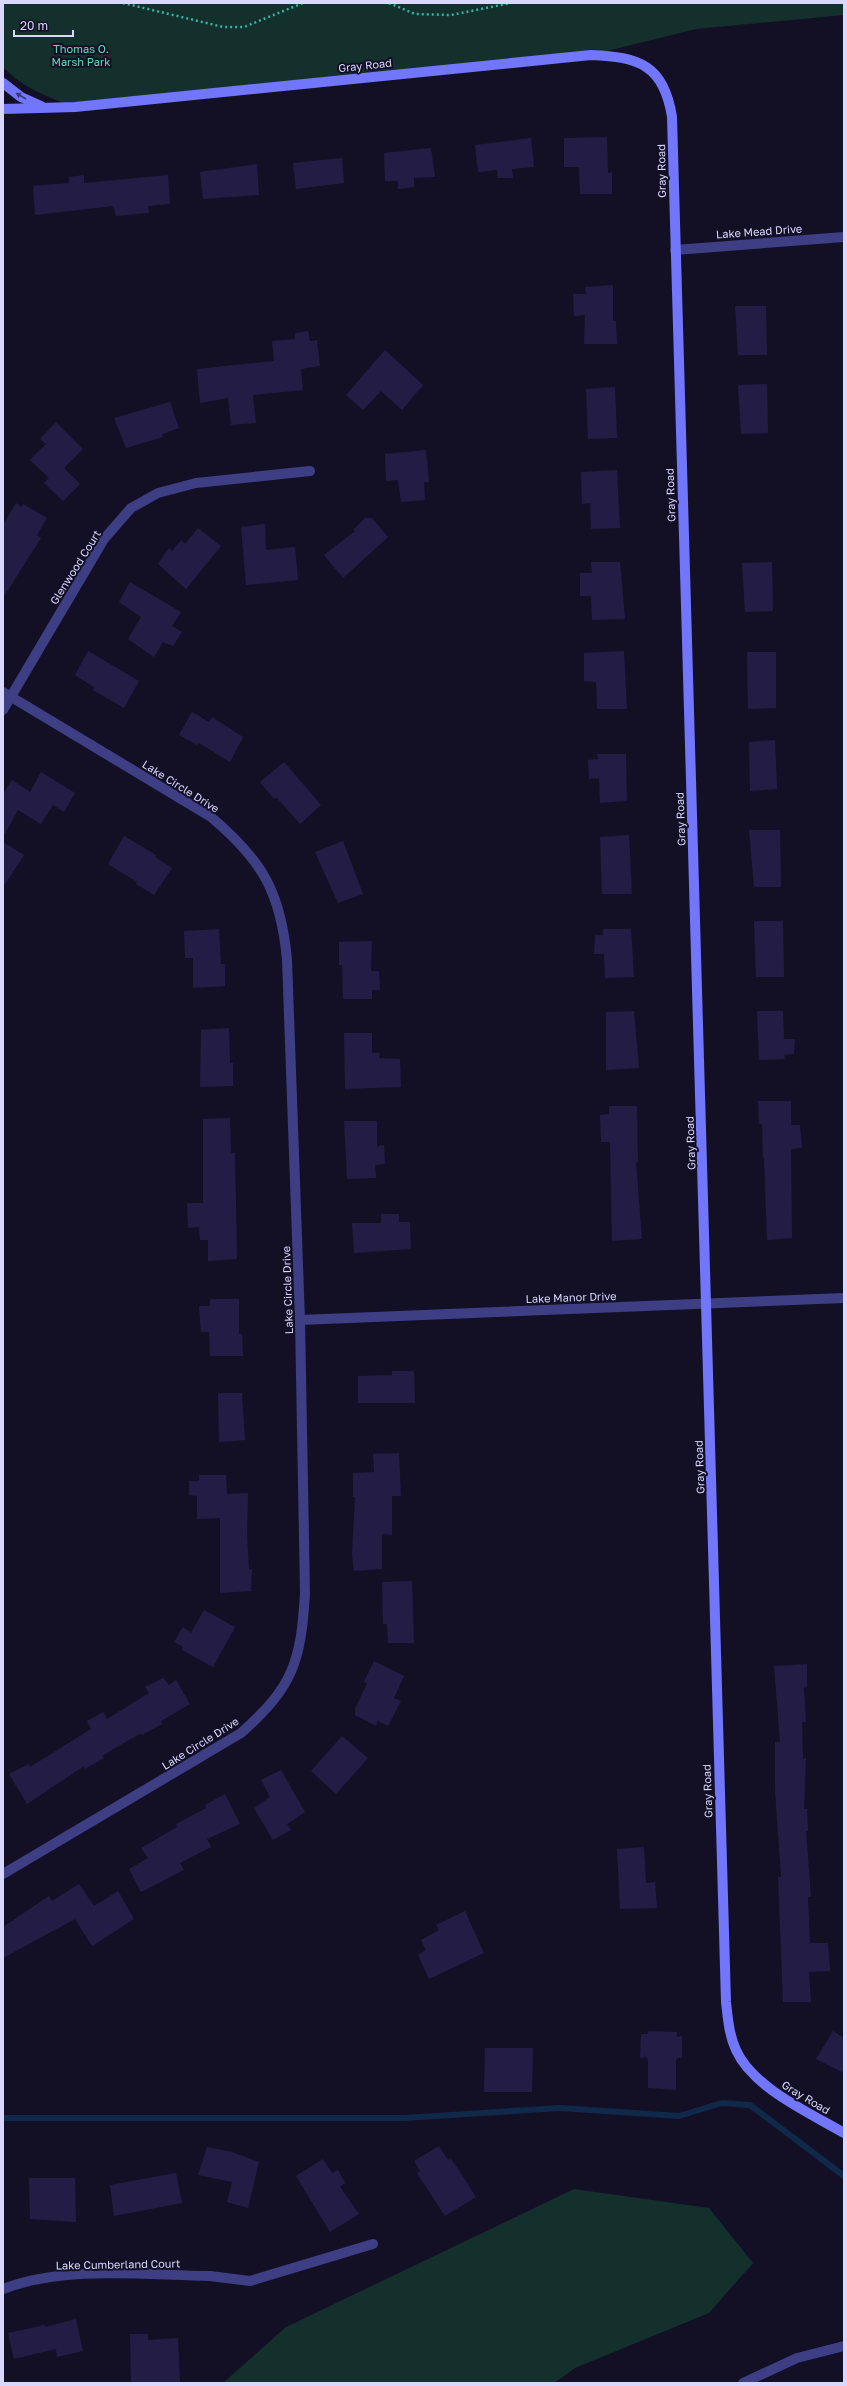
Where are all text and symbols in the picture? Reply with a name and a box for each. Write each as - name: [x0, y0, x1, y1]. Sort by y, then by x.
- scale bar: [14, 12, 73, 38]
- text: 20 m: [20, 18, 48, 33]
- park label: Thomas O. Marsh Park: [51, 42, 111, 68]
- street label: Gray Road: [338, 56, 392, 74]
- one-way arrow: [16, 92, 26, 100]
- street label: Gray Road: [654, 144, 668, 198]
- street label: Lake Mead Drive: [715, 221, 803, 241]
- street label: Gray Road: [663, 468, 677, 522]
- street label: Glenwood Court: [47, 527, 103, 607]
- street label: Lake Circle Drive: [140, 757, 222, 815]
- street label: Gray Road: [673, 792, 687, 846]
- street label: Gray Road: [683, 1116, 697, 1170]
- street label: Lake Circle Drive: [279, 1246, 295, 1334]
- street label: Lake Manor Drive: [525, 1289, 617, 1305]
- street label: Gray Road: [692, 1440, 706, 1494]
- street label: Lake Circle Drive: [159, 1714, 241, 1772]
- street label: Gray Road: [700, 1764, 714, 1818]
- street label: Gray Road: [780, 2078, 832, 2116]
- street label: Lake Cumberland Court: [56, 2256, 180, 2272]

